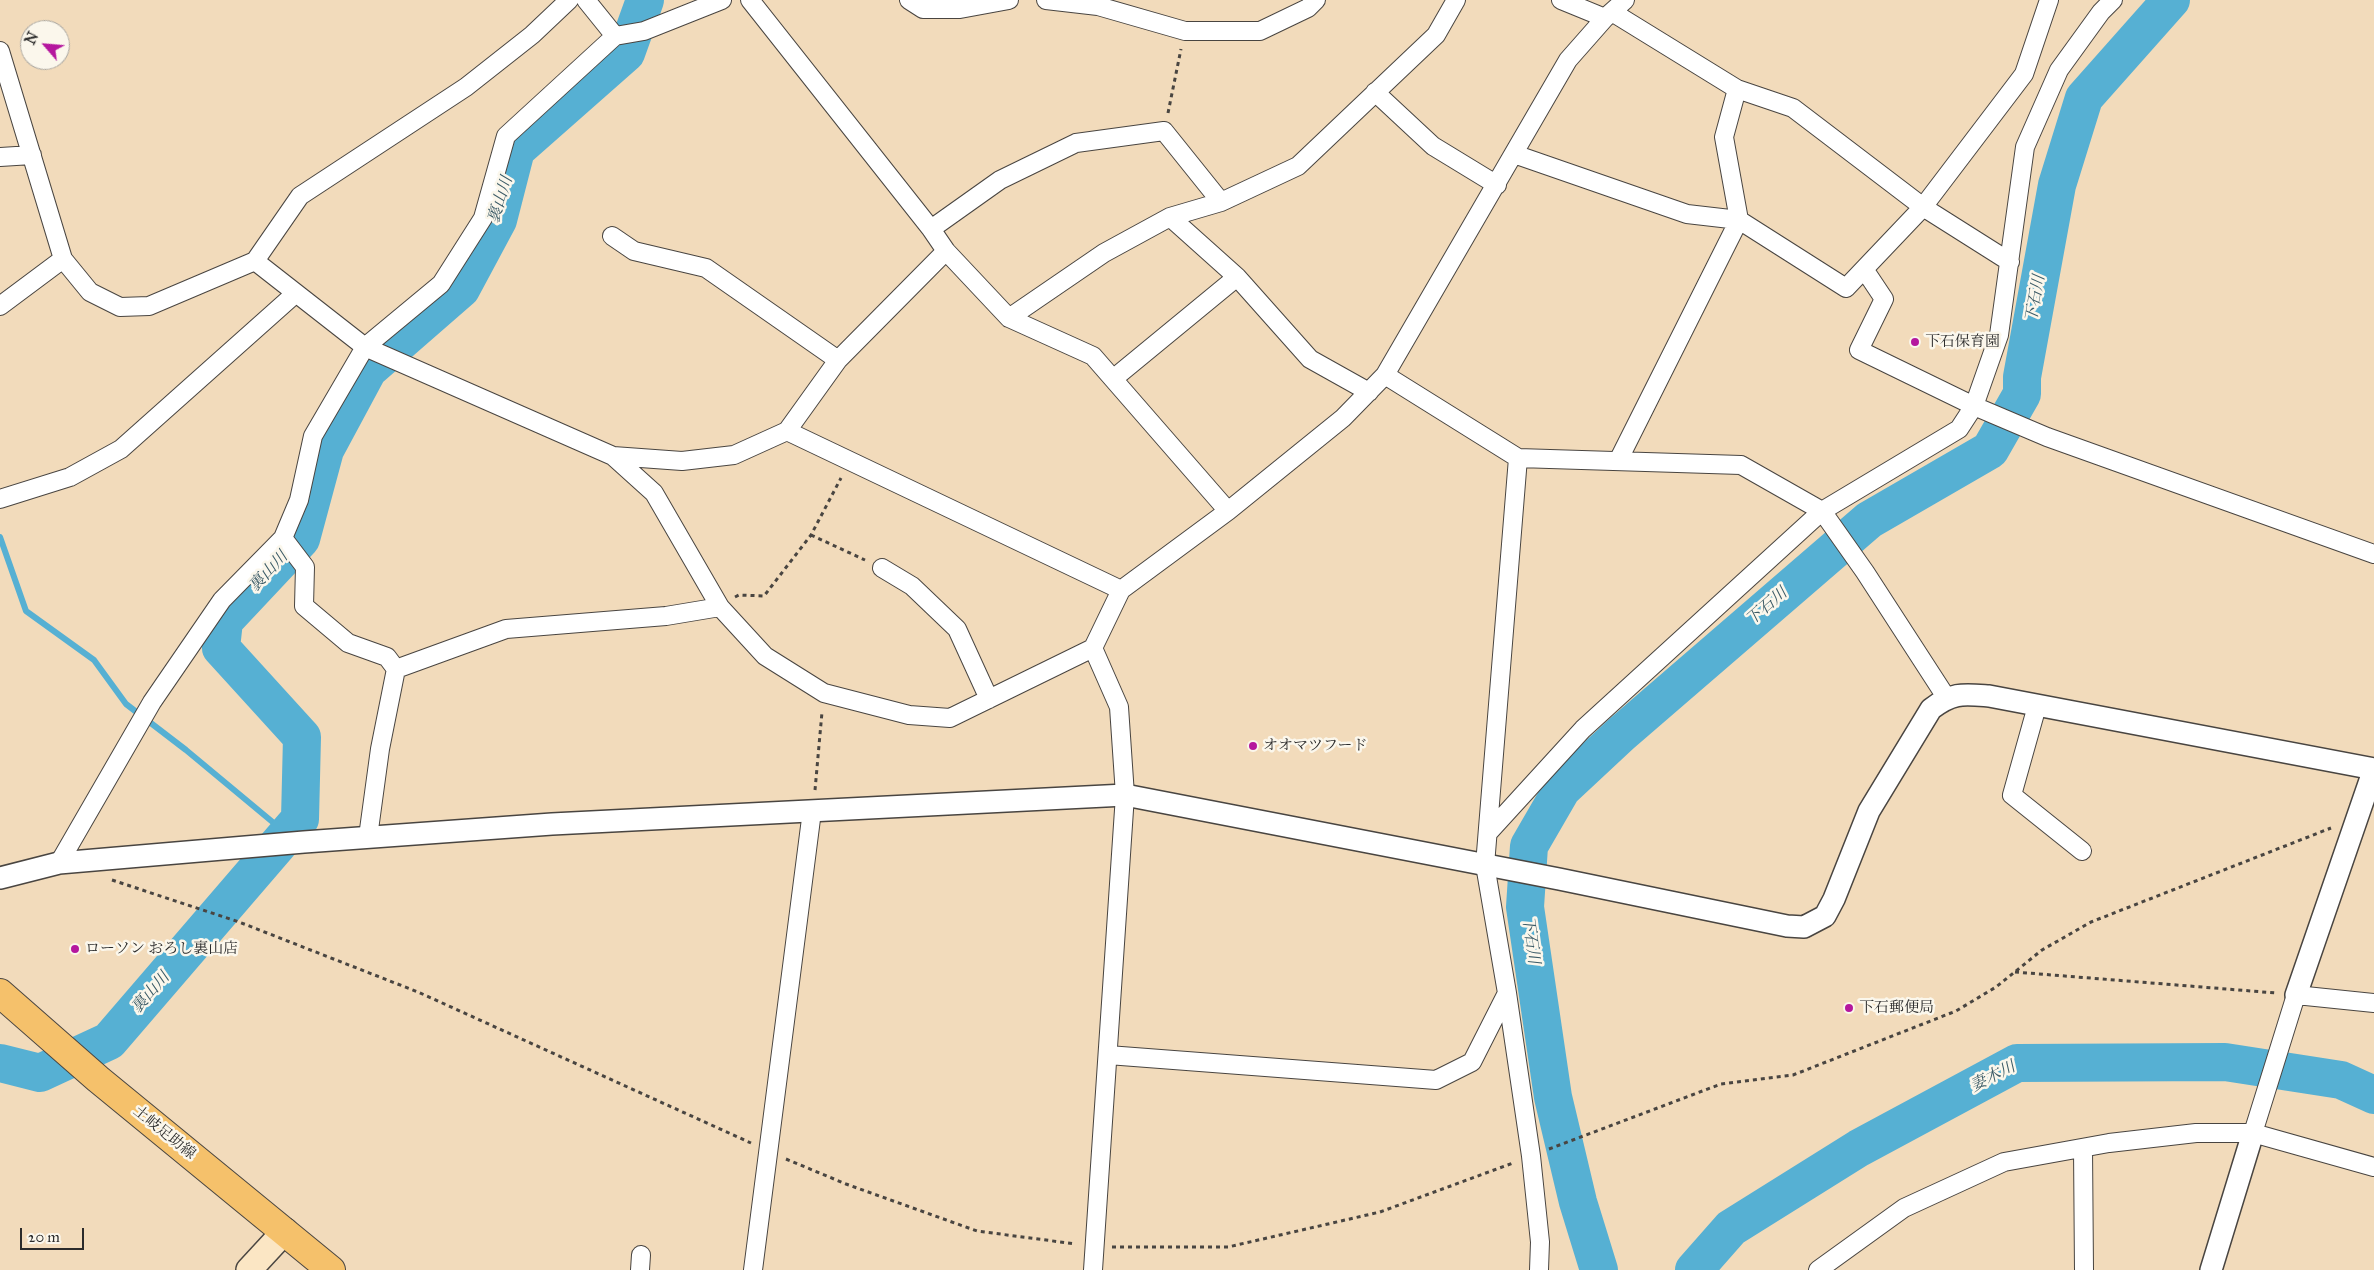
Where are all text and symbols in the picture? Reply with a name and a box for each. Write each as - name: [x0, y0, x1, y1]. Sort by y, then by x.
- north arrow: [20, 20, 70, 70]
- text: N: [22, 29, 42, 48]
- water label: 裏山川: [485, 174, 517, 226]
- water label: 下石川: [2022, 274, 2050, 324]
- place label: 下石保育園: [1925, 333, 2000, 351]
- marker: 下石保育園: [1909, 336, 1921, 348]
- water label: 裏山川: [246, 548, 292, 596]
- water label: 下石川: [1743, 584, 1791, 630]
- place label: オオマツフード: [1263, 737, 1368, 755]
- marker: オオマツフード: [1247, 740, 1259, 752]
- water label: 下石川: [1517, 915, 1543, 965]
- place label: ローソン おろし裏山店: [85, 940, 238, 958]
- marker: ローソン おろし裏山店: [69, 943, 81, 955]
- water label: 裏山川: [128, 969, 174, 1017]
- place label: 下石郵便局: [1859, 999, 1934, 1017]
- marker: 下石郵便局: [1843, 1002, 1855, 1014]
- water label: 妻木川: [1967, 1058, 2019, 1096]
- street label: 土岐足助線: [129, 1102, 199, 1164]
- scale bar: [22, 1218, 86, 1250]
- text: 20 m: [28, 1228, 60, 1246]

